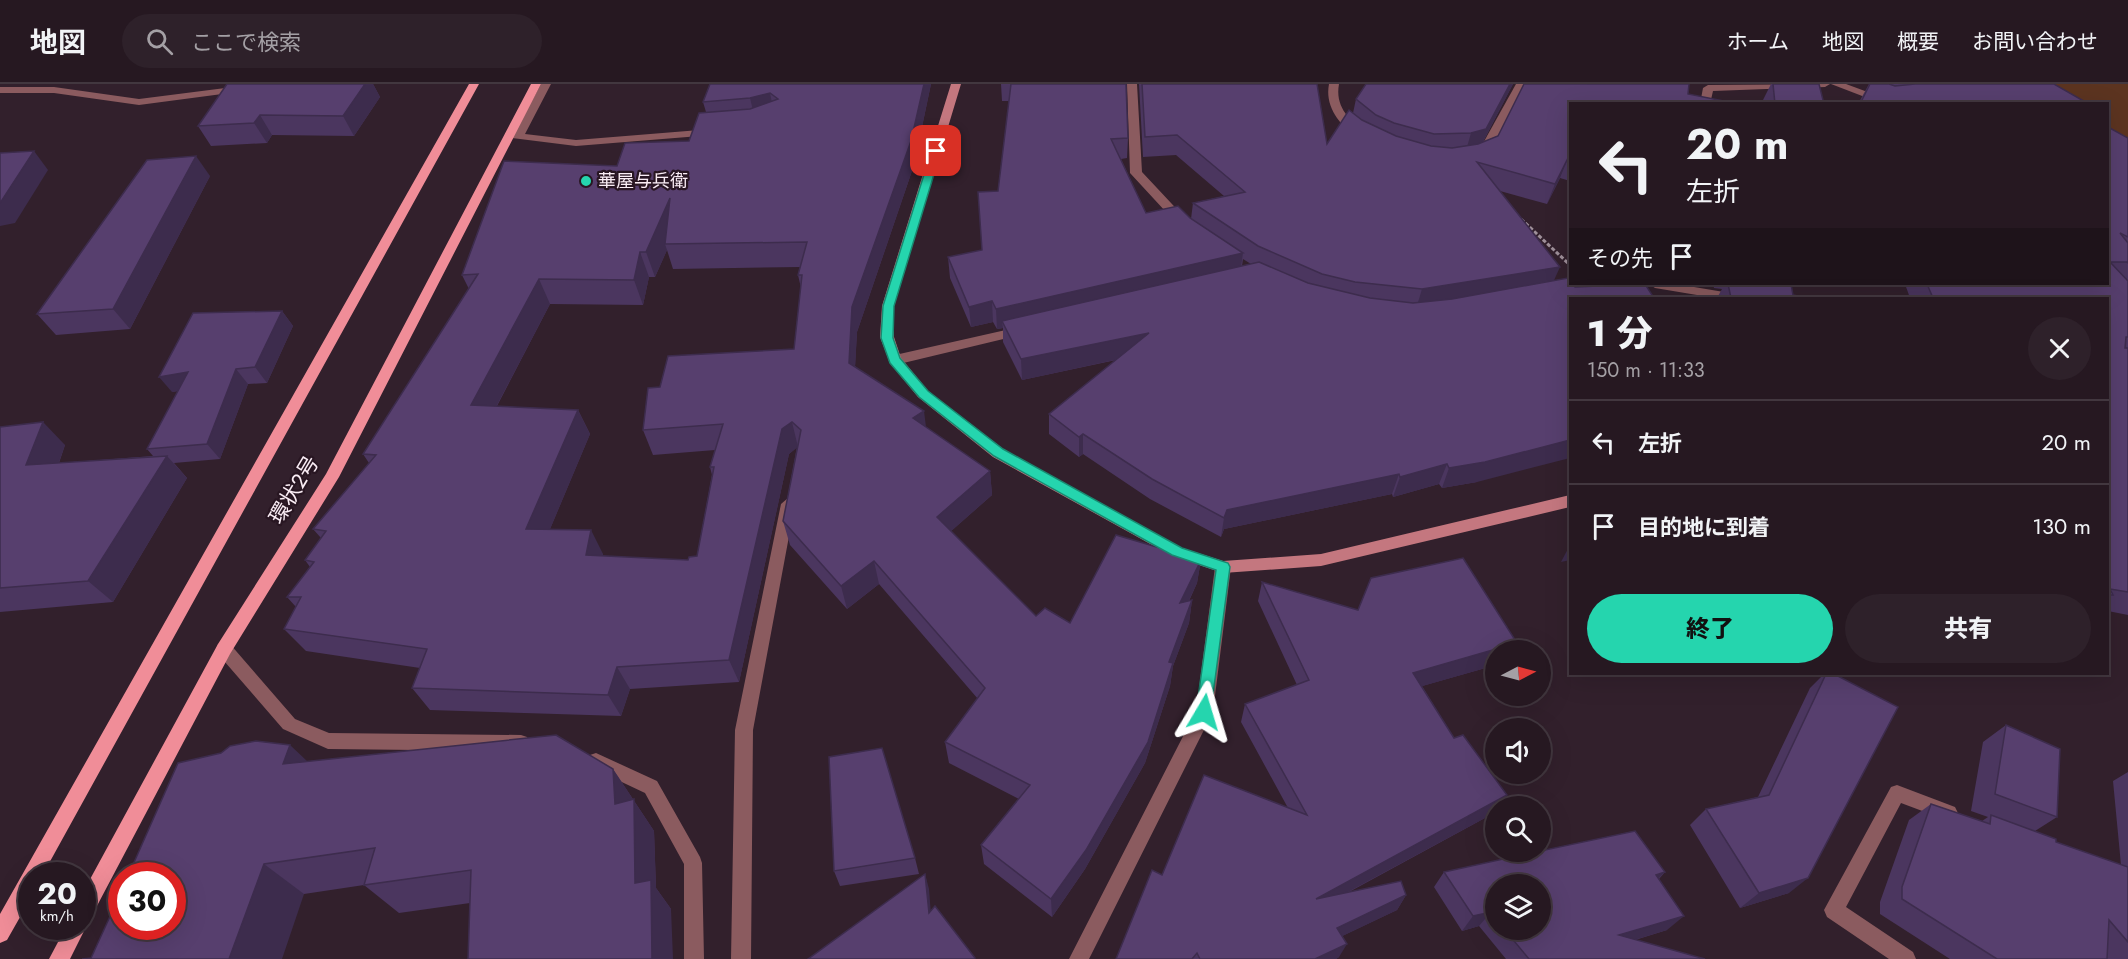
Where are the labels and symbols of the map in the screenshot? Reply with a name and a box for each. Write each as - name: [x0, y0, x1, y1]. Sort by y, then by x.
- pin: [910, 125, 961, 176]
- place label: 華屋与兵衛: [598, 168, 688, 194]
- marker: 華屋与兵衛: [579, 174, 593, 188]
- street label: 環状2号: [262, 450, 326, 530]
- north arrow: [1485, 640, 1551, 706]
- position arrow: [1172, 680, 1236, 744]
- speed limit sign: 30: [108, 862, 186, 940]

